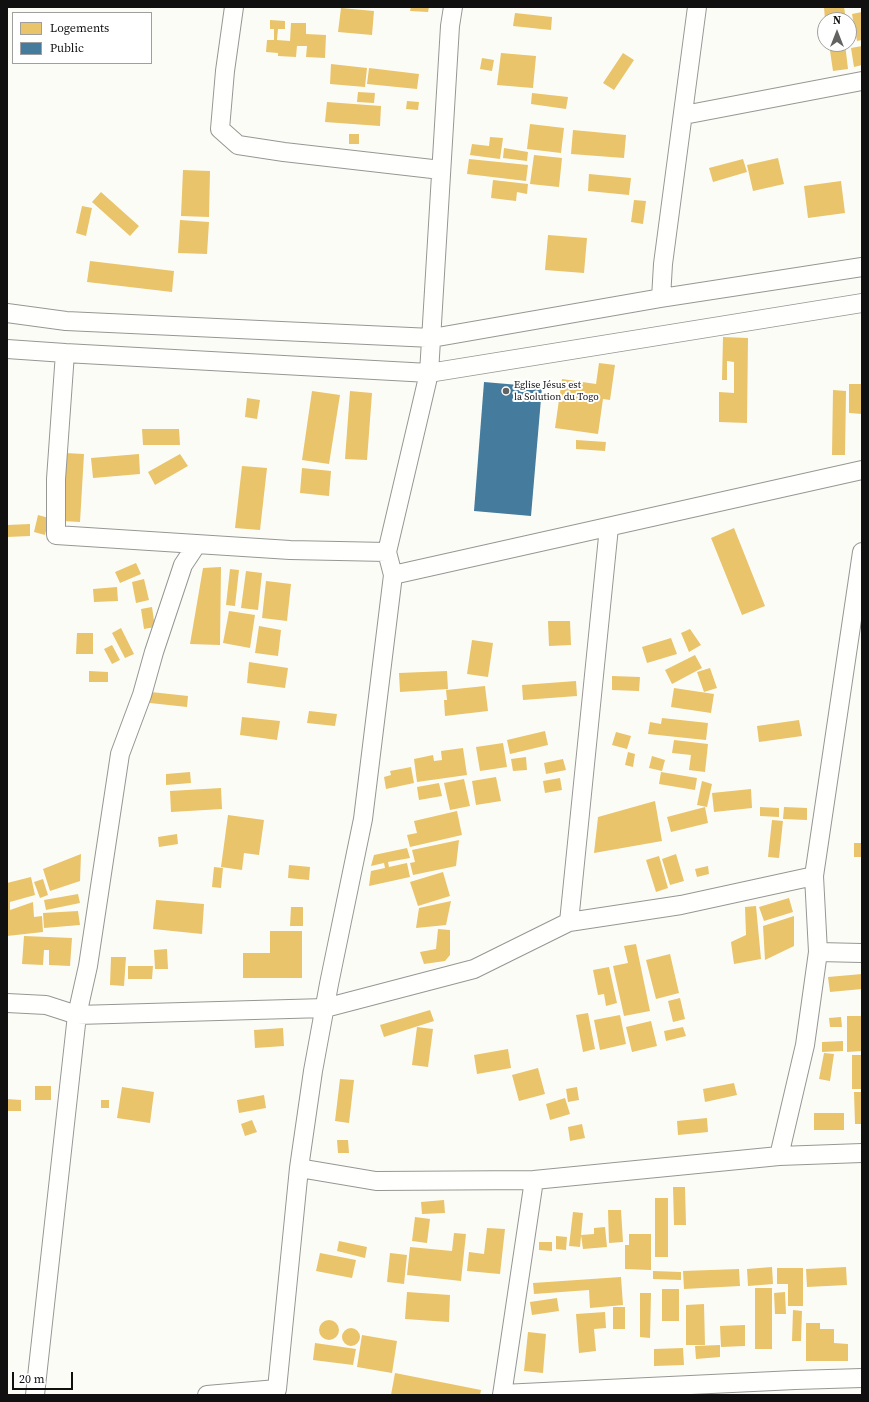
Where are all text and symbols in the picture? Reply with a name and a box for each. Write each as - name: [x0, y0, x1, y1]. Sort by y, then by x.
- legend: [12, 12, 152, 64]
- north arrow: [817, 12, 857, 52]
- text: N: [833, 13, 841, 28]
- text: Logements: [50, 20, 109, 36]
- text: Public: [50, 40, 84, 56]
- place label: Eglise Jésus est la Solution du Togo: [514, 379, 599, 402]
- marker: Eglise Jésus est la Solution du Togo: [501, 386, 511, 396]
- scale bar: [14, 1364, 75, 1390]
- text: 20 m: [19, 1371, 45, 1387]

